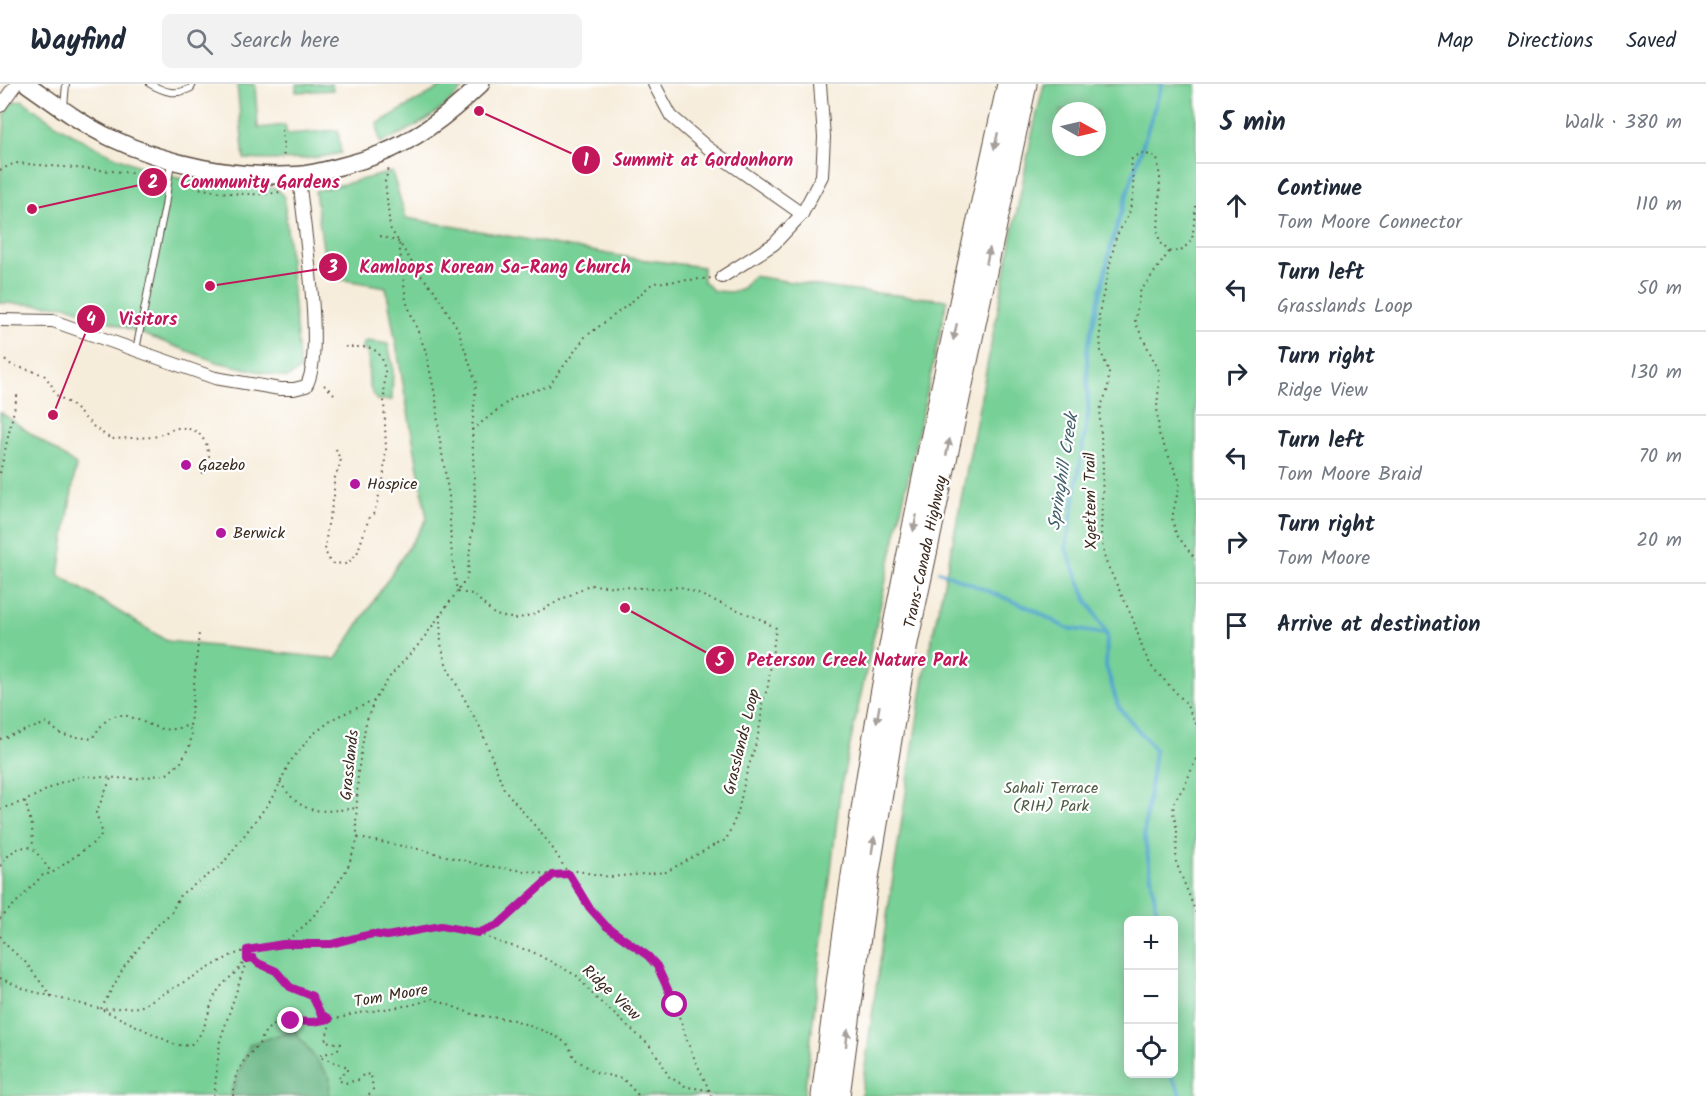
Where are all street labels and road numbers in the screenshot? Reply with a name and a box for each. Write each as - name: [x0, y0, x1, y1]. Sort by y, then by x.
- street label: Xget'tem' Trail: [1078, 452, 1104, 550]
- street label: Trans-Canada Highway: [898, 473, 954, 631]
- street label: Grasslands Loop: [717, 686, 767, 798]
- street label: Grasslands: [334, 728, 366, 802]
- street label: Ridge View: [576, 959, 646, 1027]
- street label: Tom Moore: [352, 977, 430, 1015]

